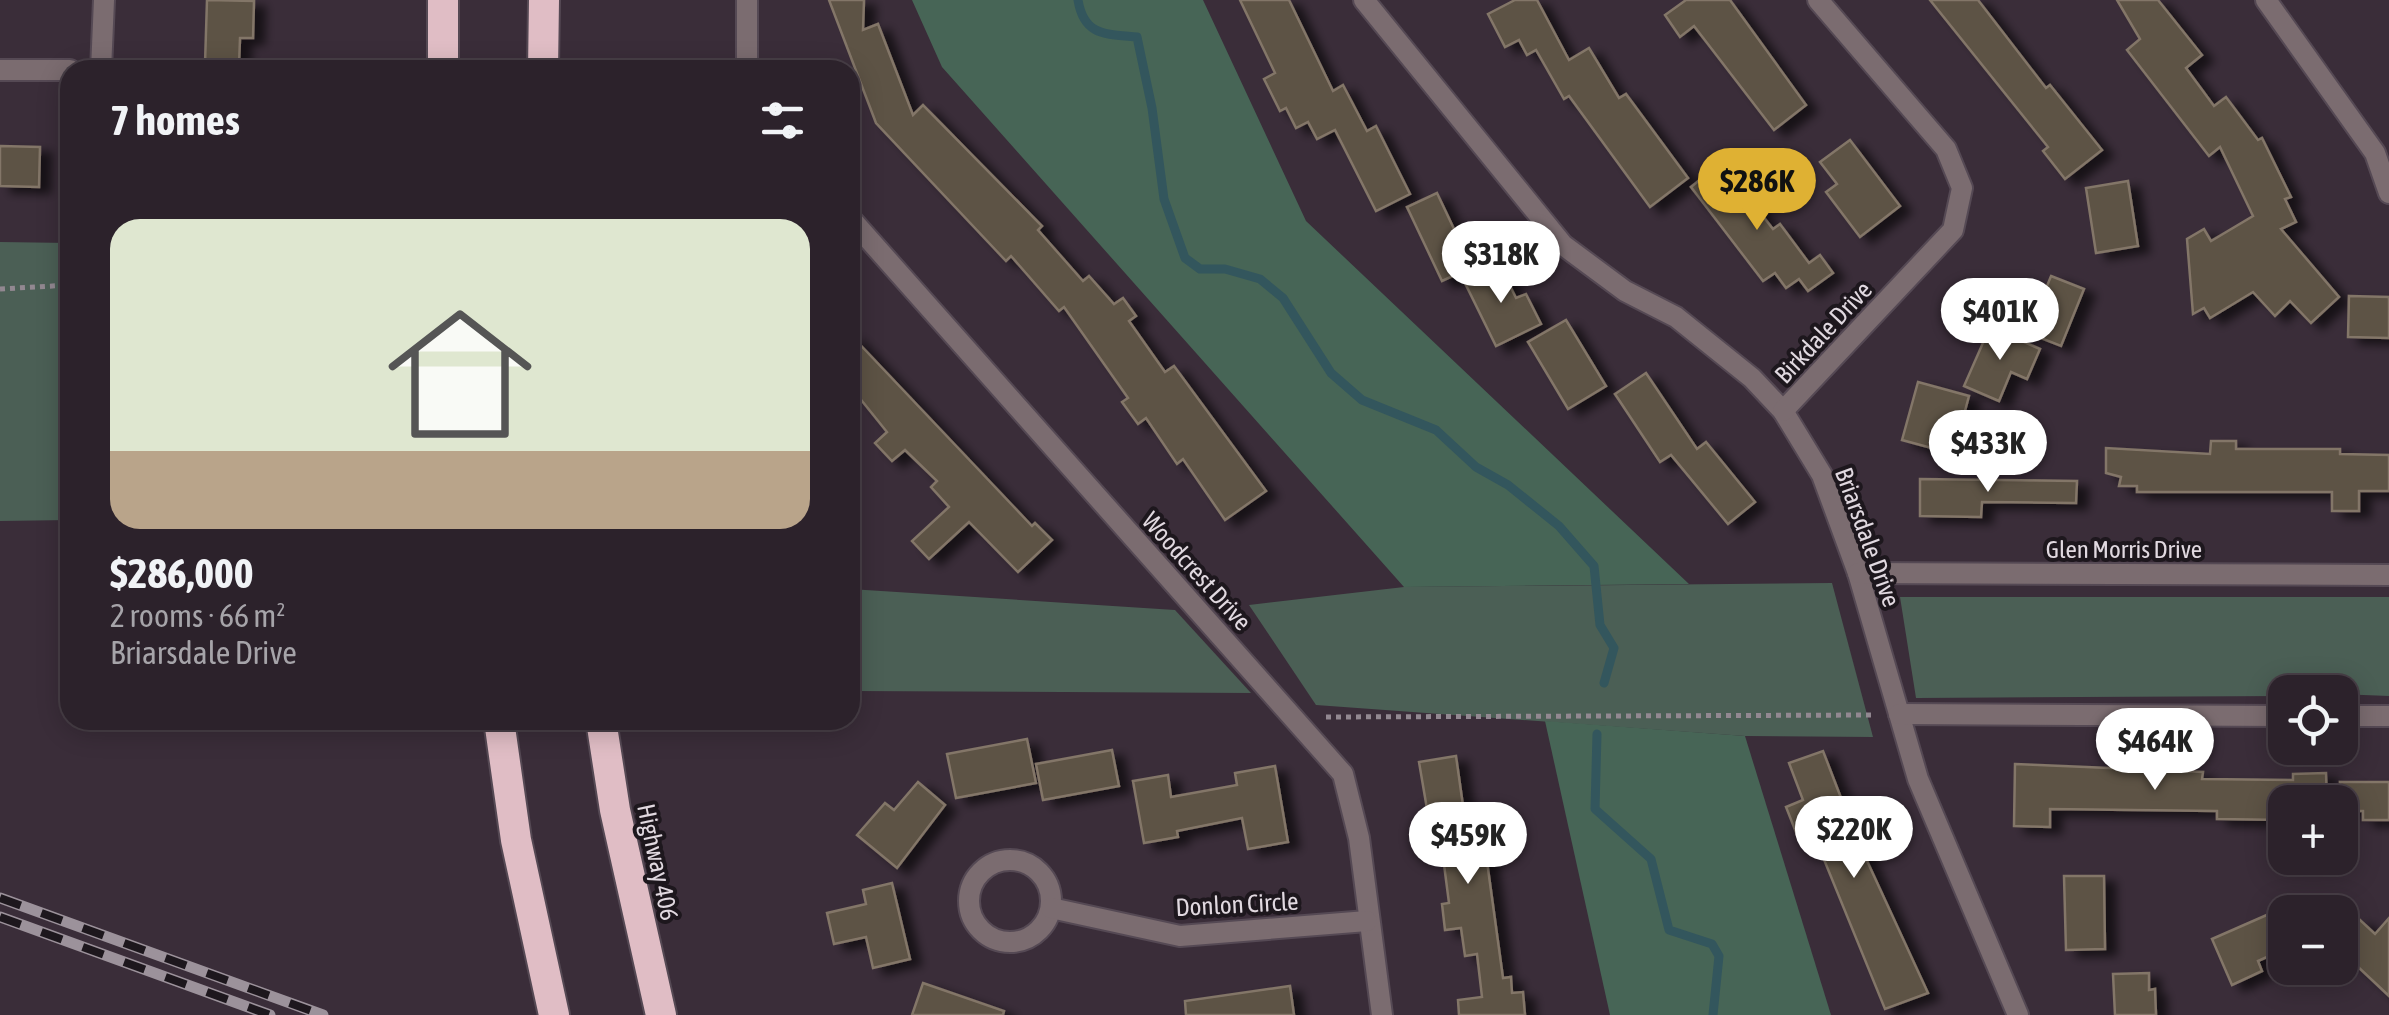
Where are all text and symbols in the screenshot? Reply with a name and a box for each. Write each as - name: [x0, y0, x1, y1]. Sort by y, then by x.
- icon: filters: [755, 93, 810, 148]
- text: 7 homes: [110, 96, 240, 144]
- pin: $286K: [1687, 148, 1827, 233]
- text: $286K: [1720, 162, 1794, 199]
- pin: $318K: [1431, 221, 1571, 306]
- text: $318K: [1464, 235, 1538, 272]
- street label: Birkdale Drive: [1769, 275, 1877, 389]
- pin: $401K: [1930, 278, 2070, 363]
- icon: home: [370, 284, 550, 464]
- text: $401K: [1963, 292, 2037, 329]
- pin: $433K: [1918, 410, 2058, 495]
- text: $433K: [1951, 424, 2025, 461]
- street label: Briarsdale Drive: [1830, 464, 1906, 610]
- street label: Woodcrest Drive: [1137, 506, 1257, 636]
- street label: Glen Morris Drive: [2046, 535, 2202, 563]
- text: $286,000: [110, 549, 254, 597]
- text: 2 rooms · 66 m²: [110, 597, 285, 634]
- text: Briarsdale Drive: [110, 634, 297, 671]
- map controls: [2268, 675, 2358, 985]
- button: locate: [2268, 675, 2358, 765]
- pin: $464K: [2085, 708, 2225, 793]
- text: $464K: [2118, 722, 2192, 759]
- button: +: [2268, 785, 2358, 875]
- pin: $220K: [1784, 796, 1924, 881]
- street label: Highway 406: [632, 801, 684, 923]
- pin: $459K: [1398, 802, 1538, 887]
- text: $220K: [1817, 810, 1891, 847]
- text: $459K: [1431, 816, 1505, 853]
- street label: Donlon Circle: [1175, 887, 1299, 921]
- button: −: [2268, 895, 2358, 985]

